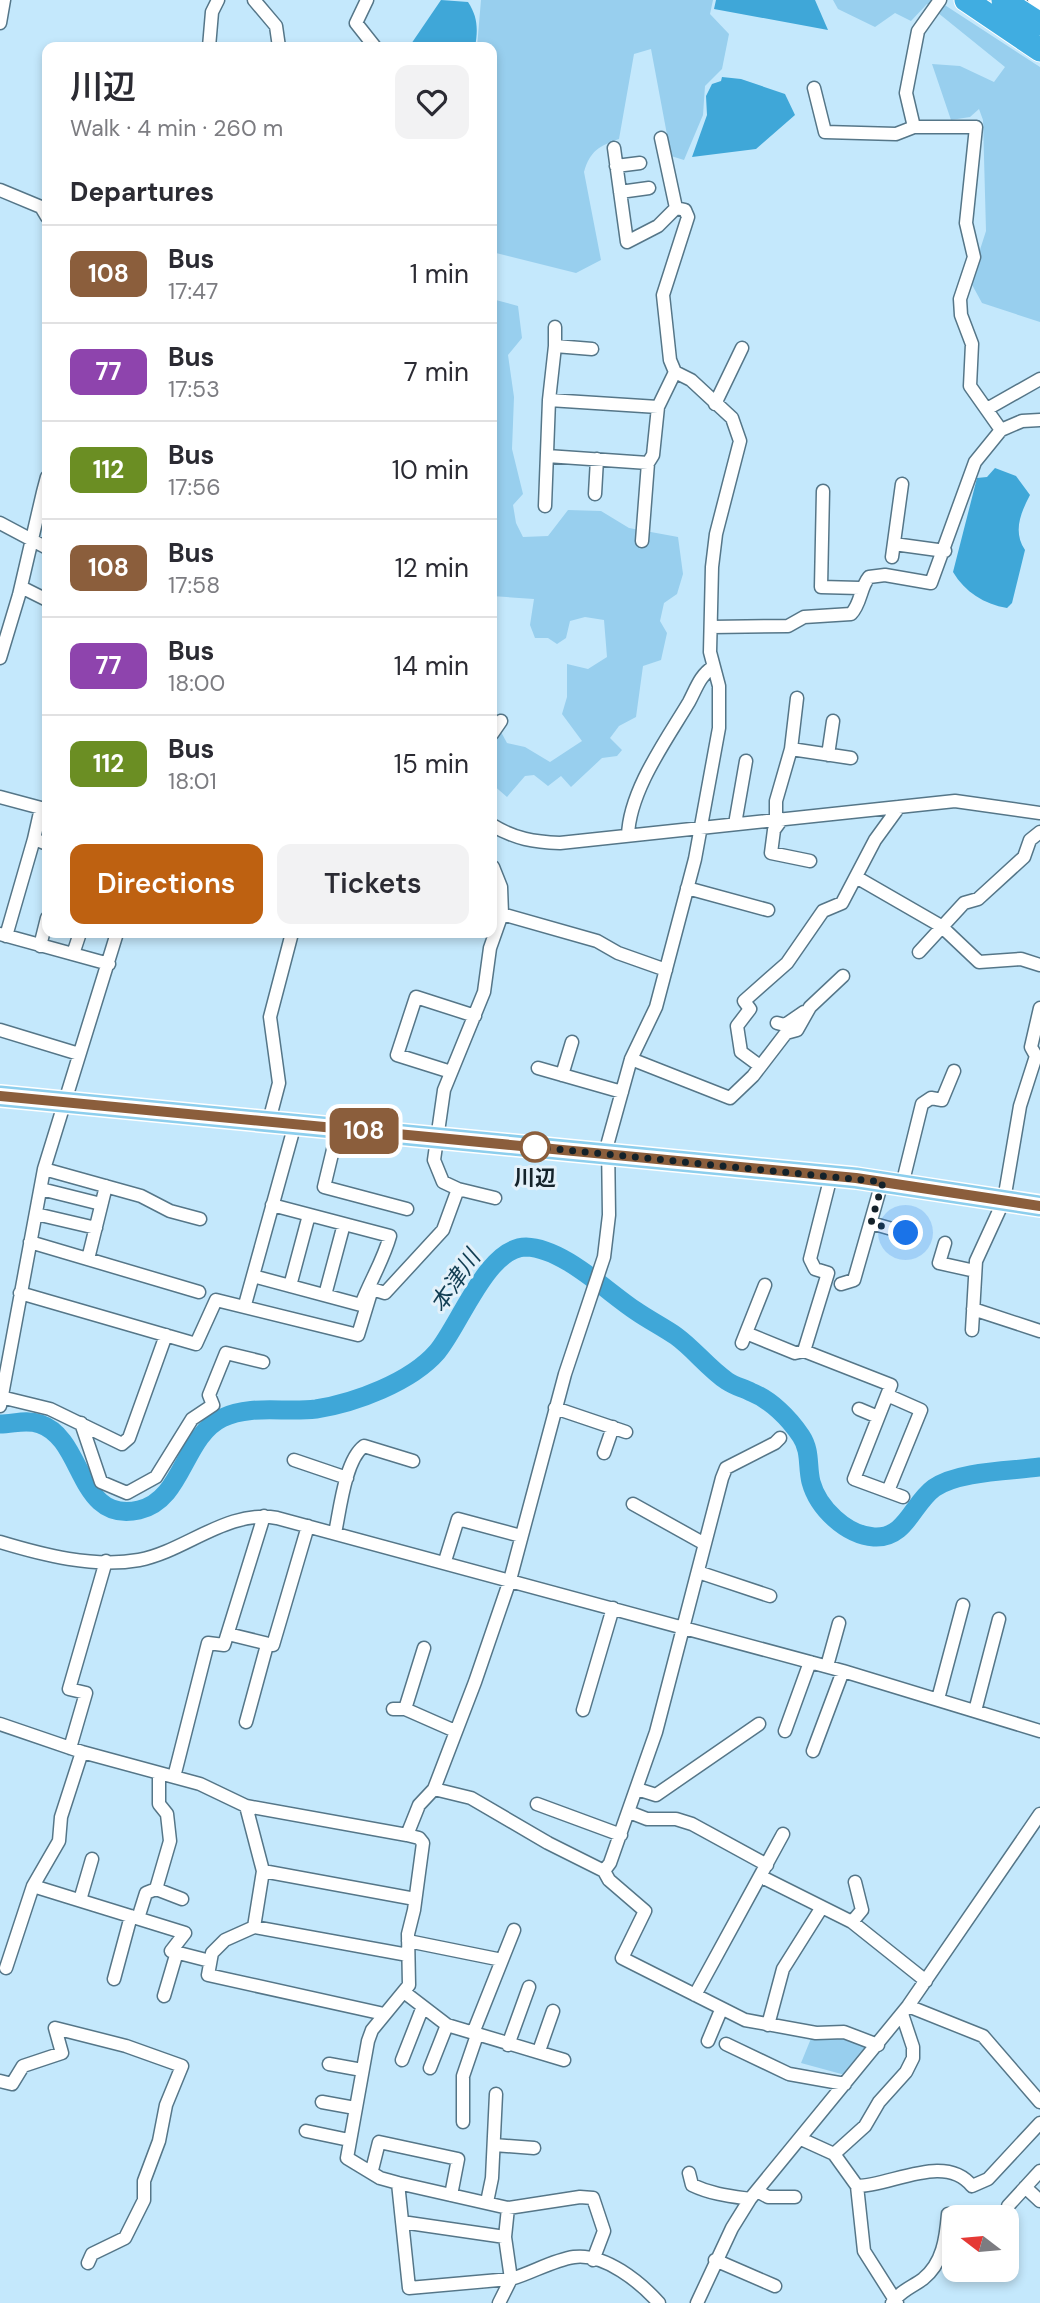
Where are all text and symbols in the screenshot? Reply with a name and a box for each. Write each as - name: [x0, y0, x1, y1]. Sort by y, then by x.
- text: 川辺: [70, 65, 136, 108]
- button: heart: [395, 65, 469, 139]
- text: Walk · 4 min · 260 m: [70, 113, 283, 143]
- text: Departures: [70, 175, 214, 209]
- text: Bus: [168, 242, 214, 276]
- text: 1 min: [410, 257, 469, 291]
- text: 108: [88, 258, 129, 289]
- text: 17:47: [168, 276, 218, 306]
- text: Bus: [168, 340, 214, 374]
- text: 7 min: [404, 355, 469, 389]
- text: 77: [96, 356, 121, 387]
- text: 17:53: [168, 374, 220, 404]
- text: Bus: [168, 438, 214, 472]
- text: 10 min: [392, 453, 469, 487]
- text: 112: [93, 454, 124, 485]
- text: 17:56: [168, 472, 221, 502]
- text: Bus: [168, 536, 214, 570]
- text: 12 min: [395, 551, 469, 585]
- text: 108: [88, 552, 129, 583]
- text: 17:58: [168, 570, 220, 600]
- text: Bus: [168, 634, 214, 668]
- text: 14 min: [394, 649, 469, 683]
- text: 77: [96, 650, 121, 681]
- text: 18:00: [168, 668, 225, 698]
- text: Bus: [168, 732, 214, 766]
- text: 15 min: [394, 747, 469, 781]
- text: 112: [93, 748, 124, 779]
- text: 18:01: [168, 766, 217, 796]
- button: Directions: [70, 844, 263, 924]
- button: Tickets: [277, 844, 469, 924]
- line badge: 108: [324, 1108, 404, 1154]
- text: 108: [344, 1115, 384, 1146]
- marker: 川辺: [520, 1132, 550, 1162]
- place label: 川辺: [514, 1164, 556, 1192]
- your location: [888, 1215, 923, 1250]
- water label: 本津川: [423, 1242, 488, 1318]
- north arrow: [942, 2205, 1018, 2282]
- map controls: [942, 2205, 1019, 2282]

